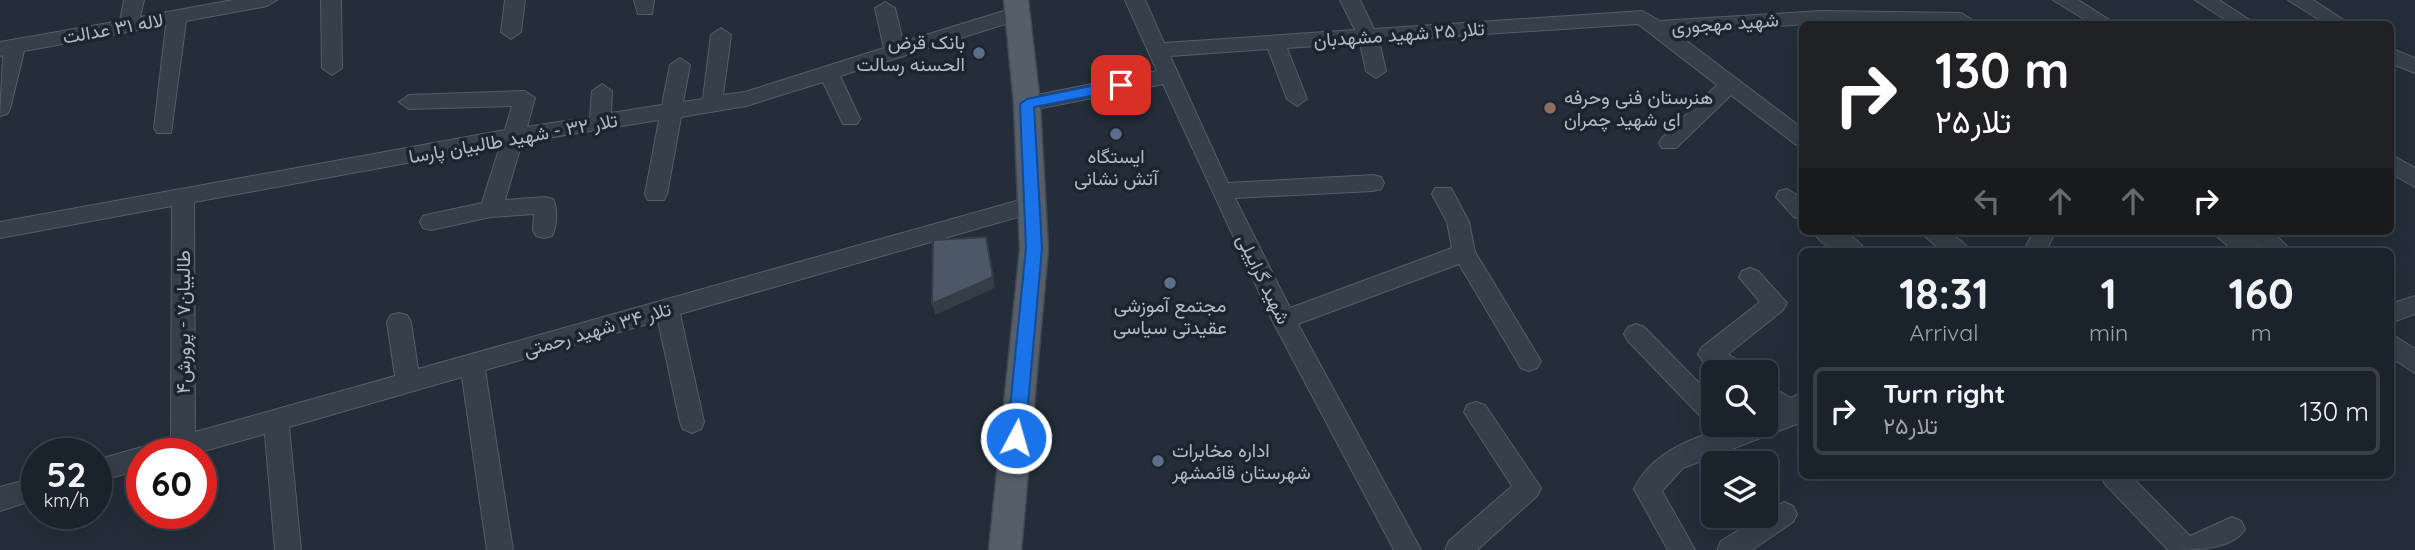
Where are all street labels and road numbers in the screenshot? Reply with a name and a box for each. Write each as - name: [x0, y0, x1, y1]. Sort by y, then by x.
- street label: لاله ۳۱ عدالت: [61, 7, 165, 49]
- street label: شهید مهجوری: [1671, 7, 1779, 39]
- street label: تلار ۲۵ شهید مشهدبان: [1313, 16, 1485, 52]
- street label: تلار ۳۲ - شهید طالبیان پارسا: [407, 108, 620, 170]
- street label: شهید گراییلی: [1232, 230, 1296, 328]
- street label: طالبیان۷ - پرورش۴: [171, 250, 197, 394]
- street label: تلار ۳۴ شهید رحمتی: [520, 296, 674, 362]

